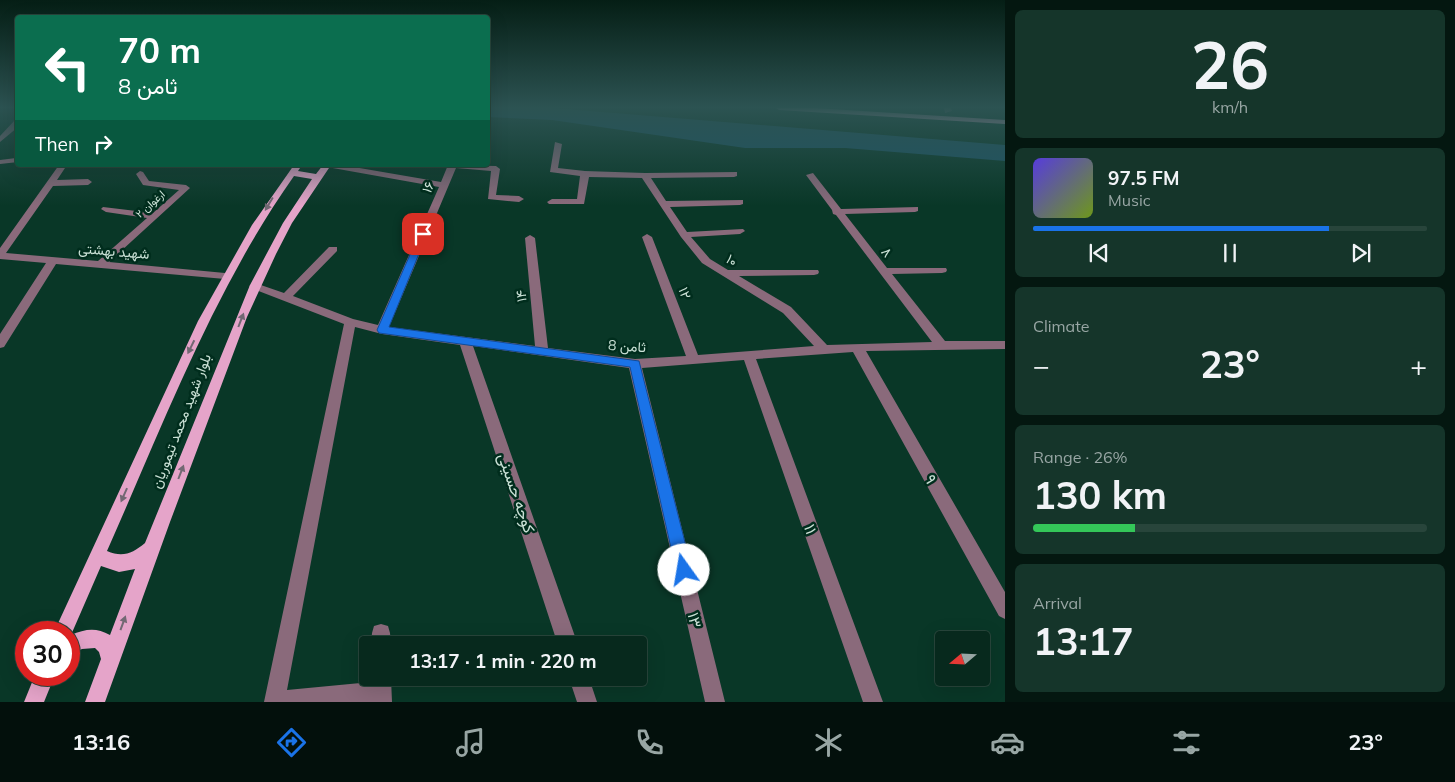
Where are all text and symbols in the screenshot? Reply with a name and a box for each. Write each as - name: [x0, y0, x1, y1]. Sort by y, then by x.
- text: 26: [1191, 24, 1269, 105]
- text: 70 m: [118, 28, 201, 72]
- icon: left: [35, 35, 100, 100]
- text: ثامن 8: [118, 72, 178, 100]
- text: km/h: [1212, 97, 1248, 117]
- icon: right: [89, 130, 117, 158]
- text: Then: [35, 132, 79, 156]
- text: 97.5 FM: [1108, 166, 1180, 190]
- street label: ۱۶: [418, 178, 438, 196]
- street label: ارغوان ۲: [132, 187, 168, 221]
- text: Music: [1108, 190, 1151, 210]
- one-way arrow: [265, 198, 274, 211]
- pin: [402, 213, 444, 255]
- icon: arrive: [409, 220, 437, 248]
- street label: شهید بهشتی: [78, 239, 150, 263]
- icon: previous: [1085, 239, 1113, 267]
- icon: pause: [1216, 239, 1244, 267]
- icon: next: [1347, 239, 1375, 267]
- street label: ۸: [877, 243, 897, 261]
- street label: ۱۰: [723, 250, 741, 270]
- street label: ۱۲: [675, 285, 695, 301]
- street label: ۱۴: [511, 289, 531, 303]
- one-way arrow: [237, 313, 245, 327]
- text: Climate: [1033, 316, 1089, 336]
- street label: ثامن 8: [607, 336, 647, 356]
- one-way arrow: [187, 339, 195, 354]
- text: 23°: [1200, 340, 1260, 388]
- text: −: [1033, 348, 1050, 383]
- text: +: [1410, 348, 1427, 383]
- street label: بلوار شهید محمد تیموریان: [147, 351, 215, 491]
- text: Range · 26%: [1033, 447, 1128, 467]
- street label: کوچه حسینی: [492, 450, 540, 536]
- one-way arrow: [178, 464, 185, 479]
- street label: ۹: [920, 471, 942, 487]
- text: 130 km: [1033, 471, 1167, 519]
- one-way arrow: [120, 488, 128, 502]
- street label: ۱۱: [800, 521, 822, 537]
- position arrow: [657, 543, 709, 595]
- text: Arrival: [1033, 593, 1082, 613]
- street label: ۱۳: [684, 610, 706, 630]
- one-way arrow: [119, 615, 127, 630]
- text: 13:17: [1033, 617, 1134, 665]
- speed limit sign: 30: [15, 621, 80, 686]
- north arrow: [935, 631, 990, 686]
- map controls: [935, 631, 990, 686]
- text: 13:17 · 1 min · 220 m: [409, 649, 597, 673]
- icon: directions: [274, 725, 309, 760]
- icon: music: [453, 725, 488, 760]
- icon: phone: [632, 725, 667, 760]
- icon: climate: [811, 725, 846, 760]
- icon: car: [990, 725, 1025, 760]
- icon: filters: [1169, 725, 1204, 760]
- text: 13:16: [72, 728, 130, 756]
- text: 23°: [1348, 728, 1383, 756]

